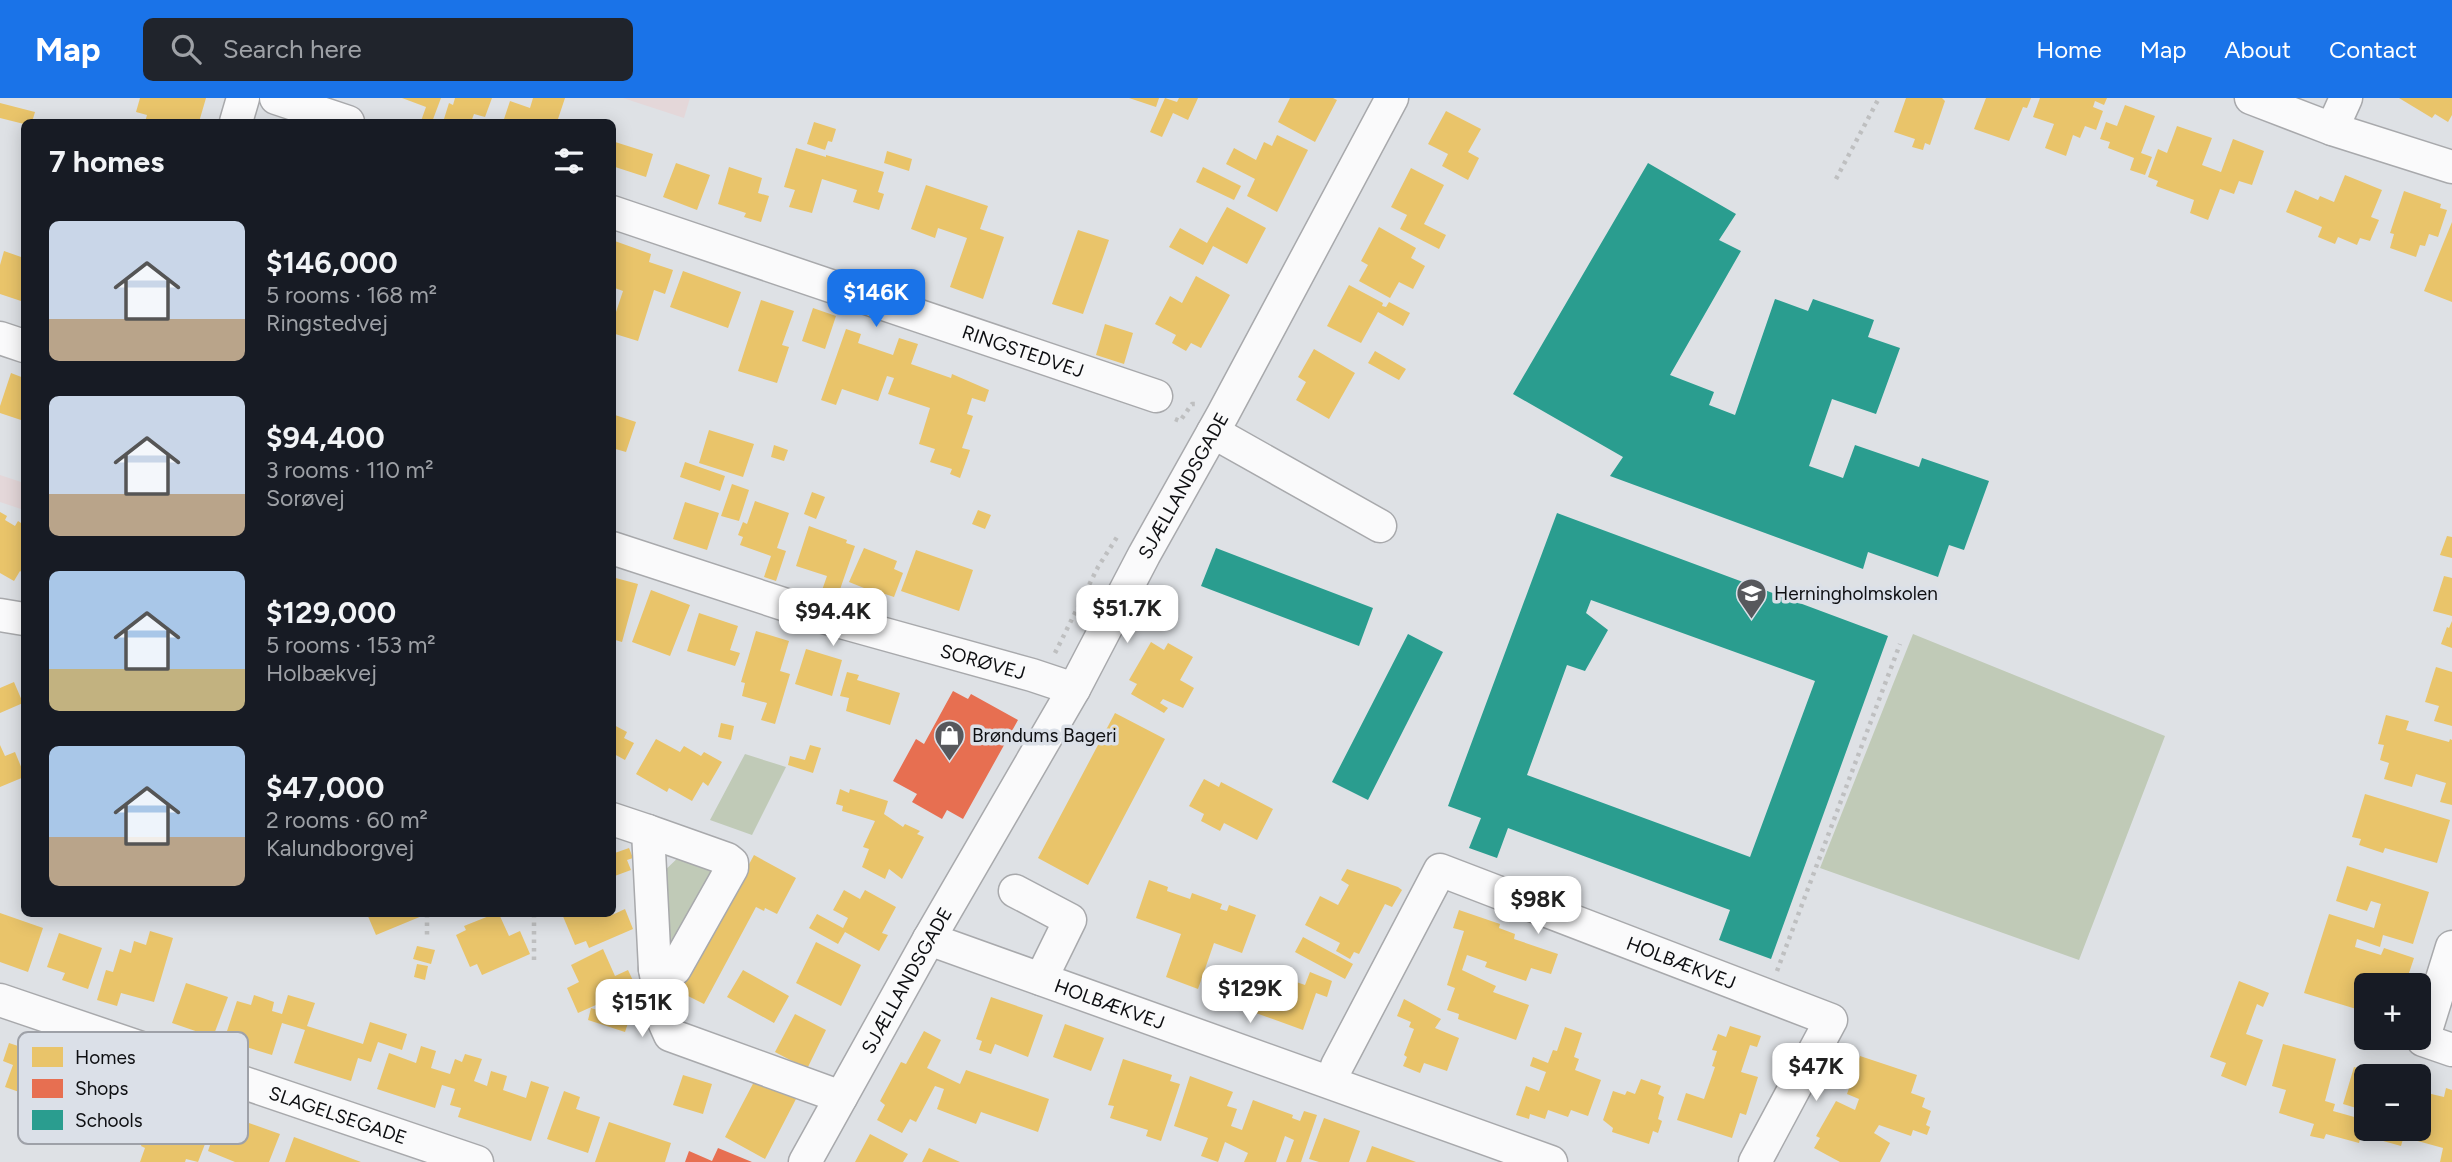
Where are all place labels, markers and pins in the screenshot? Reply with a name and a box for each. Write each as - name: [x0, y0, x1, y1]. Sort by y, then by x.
- pin: $146K: [827, 270, 925, 329]
- school or university icon: Herningholmskolen: [1734, 576, 1768, 620]
- place label: Herningholmskolen: [1774, 582, 1938, 605]
- pin: $51.7K: [1070, 586, 1184, 645]
- pin: $94.4K: [776, 588, 890, 648]
- shop icon: Brøndums Bageri: [932, 718, 966, 762]
- place label: Brøndums Bageri: [972, 724, 1117, 747]
- pin: $98K: [1497, 876, 1579, 936]
- pin: $129K: [1201, 965, 1299, 1025]
- pin: $151K: [593, 979, 691, 1039]
- pin: $47K: [1775, 1044, 1857, 1103]

